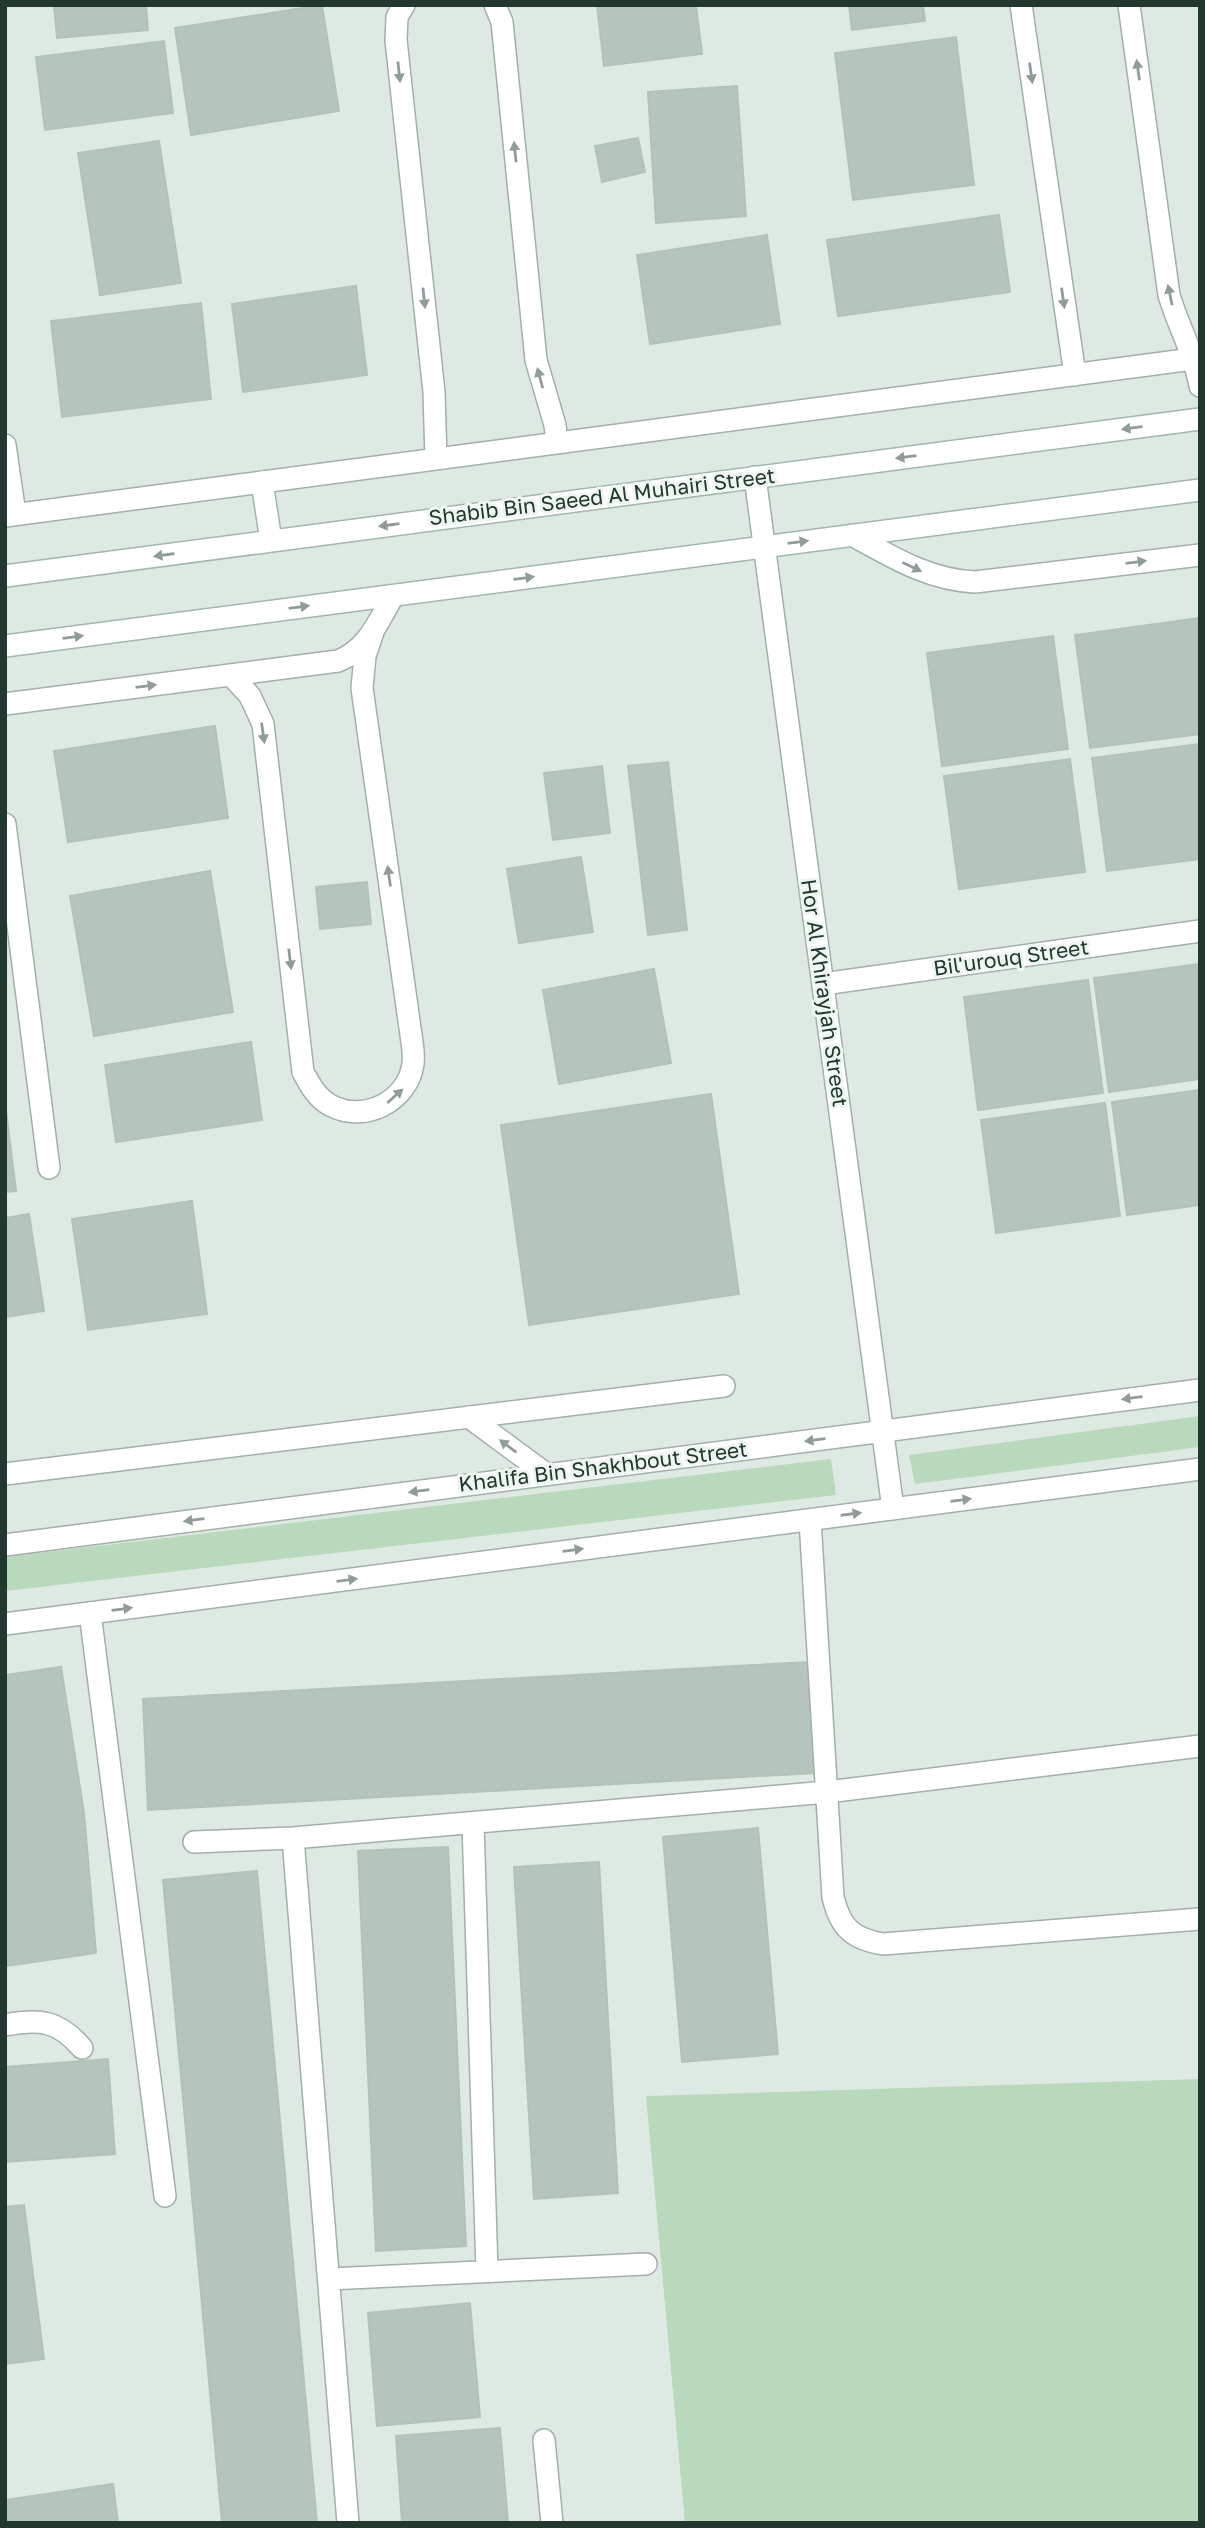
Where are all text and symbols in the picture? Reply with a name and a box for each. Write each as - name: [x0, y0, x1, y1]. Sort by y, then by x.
- one-way arrow: [1132, 59, 1143, 81]
- one-way arrow: [394, 61, 405, 83]
- one-way arrow: [1026, 62, 1037, 84]
- one-way arrow: [509, 141, 520, 163]
- one-way arrow: [1165, 284, 1176, 306]
- one-way arrow: [419, 287, 430, 309]
- one-way arrow: [1058, 287, 1069, 309]
- one-way arrow: [535, 367, 545, 388]
- one-way arrow: [1121, 423, 1143, 434]
- one-way arrow: [895, 452, 917, 463]
- street label: Shabib Bin Saeed Al Muhairi Street: [427, 462, 776, 530]
- one-way arrow: [378, 520, 400, 531]
- one-way arrow: [787, 537, 809, 548]
- one-way arrow: [153, 550, 175, 561]
- one-way arrow: [1125, 557, 1147, 568]
- one-way arrow: [902, 561, 922, 572]
- one-way arrow: [513, 573, 535, 584]
- one-way arrow: [288, 602, 310, 613]
- one-way arrow: [62, 631, 84, 642]
- one-way arrow: [135, 680, 157, 691]
- one-way arrow: [258, 722, 269, 744]
- one-way arrow: [383, 865, 394, 887]
- street label: Hor Al Khirayjah Street: [796, 877, 854, 1108]
- street label: Bil'urouq Street: [932, 933, 1090, 981]
- one-way arrow: [285, 948, 296, 970]
- one-way arrow: [386, 1089, 403, 1104]
- one-way arrow: [1121, 1393, 1143, 1404]
- one-way arrow: [804, 1434, 826, 1445]
- street label: Khalifa Bin Shakhbout Street: [457, 1435, 749, 1497]
- one-way arrow: [499, 1438, 517, 1453]
- one-way arrow: [408, 1486, 430, 1497]
- one-way arrow: [950, 1494, 972, 1505]
- one-way arrow: [840, 1508, 862, 1519]
- one-way arrow: [182, 1515, 204, 1526]
- one-way arrow: [562, 1545, 584, 1556]
- one-way arrow: [336, 1574, 358, 1585]
- one-way arrow: [111, 1603, 133, 1614]

